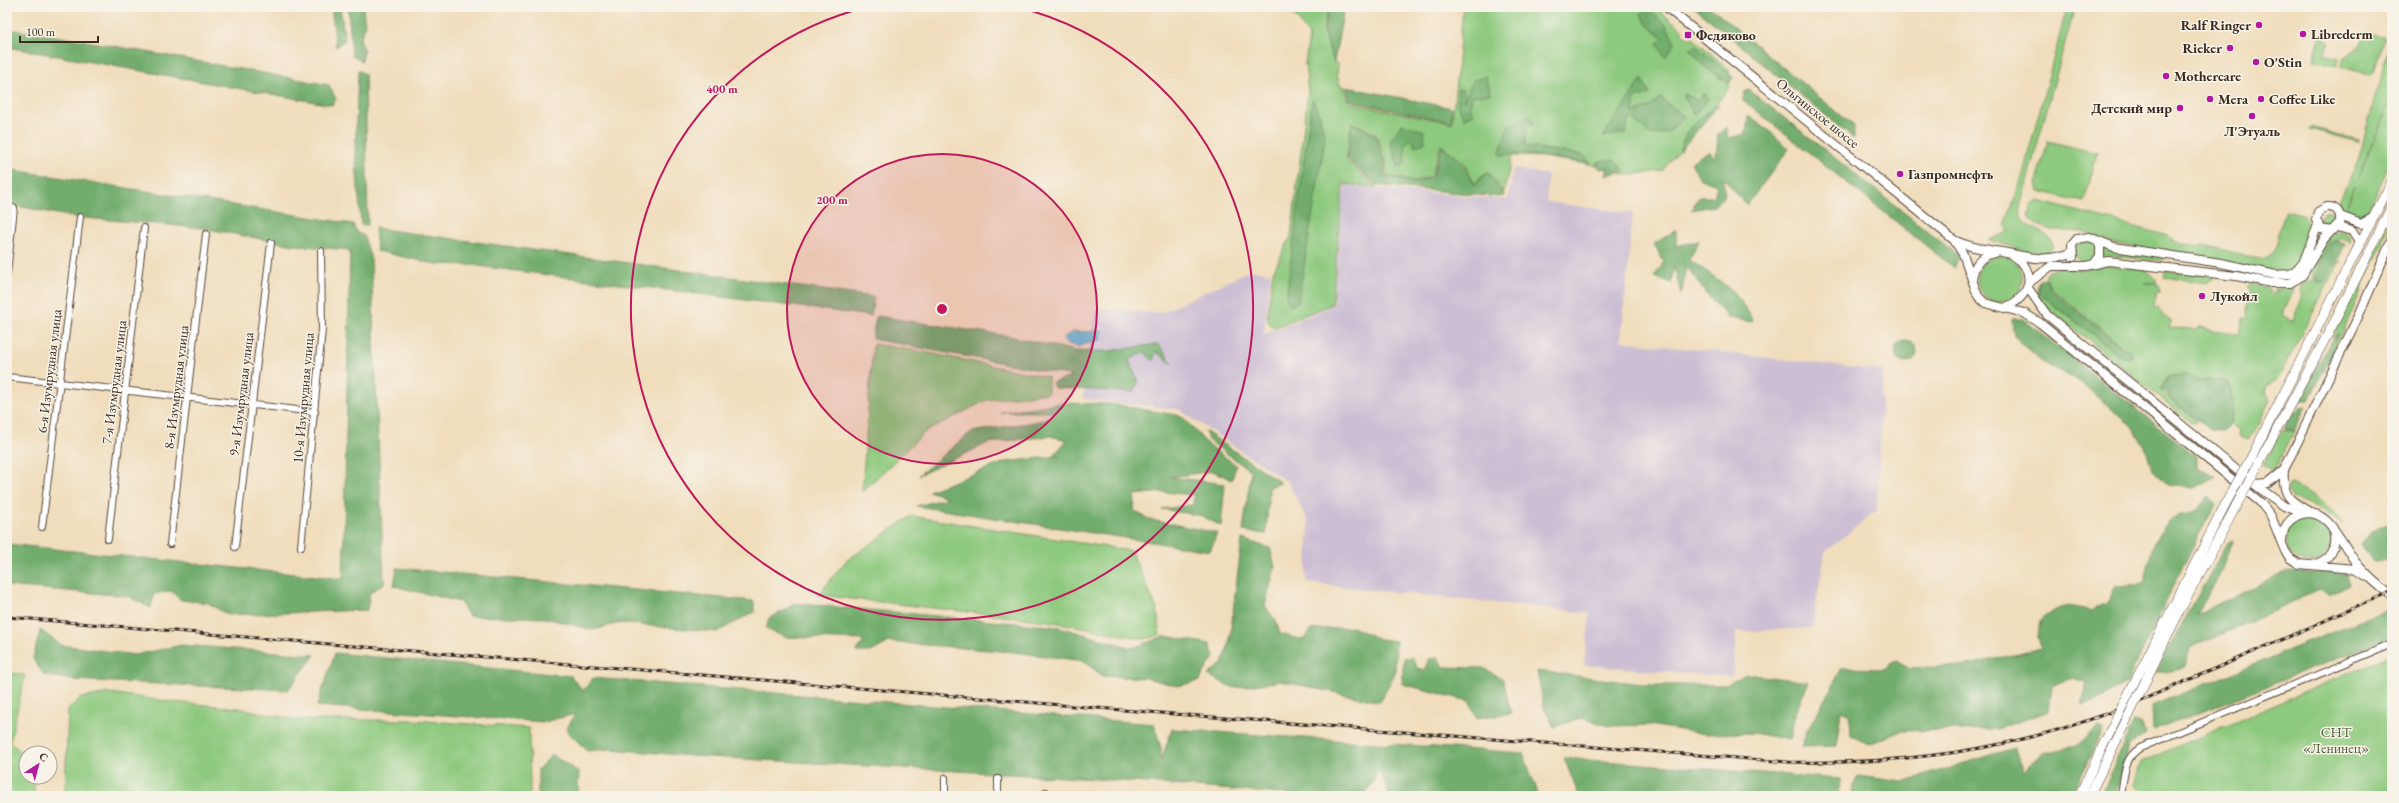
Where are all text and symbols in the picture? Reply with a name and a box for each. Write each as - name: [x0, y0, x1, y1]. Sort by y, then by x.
- place label: Ralf Ringer: [2181, 16, 2251, 34]
- scale bar: [20, 18, 98, 44]
- marker: Ralf Ringer: [2254, 20, 2264, 30]
- text: 100 m: [26, 24, 56, 40]
- place label: Librederm: [2311, 25, 2374, 43]
- place label: Федяково: [1696, 26, 1756, 44]
- marker: Librederm: [2298, 29, 2308, 39]
- marker: Федяково: [1683, 30, 1693, 40]
- place label: Rieker: [2182, 39, 2222, 57]
- marker: Rieker: [2225, 43, 2235, 53]
- place label: O'Stin: [2264, 53, 2302, 71]
- marker: O'Stin: [2251, 57, 2261, 67]
- place label: Mothercare: [2174, 67, 2241, 85]
- marker: Mothercare: [2161, 71, 2171, 81]
- street label: Ольгинское шоссе: [1773, 74, 1864, 152]
- text: 400 m: [706, 81, 738, 97]
- place label: Мега: [2218, 90, 2249, 108]
- place label: Coffee Like: [2269, 90, 2336, 108]
- marker: Мега: [2205, 94, 2215, 104]
- marker: Coffee Like: [2256, 94, 2266, 104]
- place label: Детский мир: [2091, 99, 2172, 117]
- marker: Детский мир: [2175, 103, 2185, 113]
- marker: Л'Этуаль: [2247, 111, 2257, 121]
- place label: Л'Этуаль: [2224, 122, 2280, 140]
- place label: Газпромнефть: [1908, 165, 1994, 183]
- marker: Газпромнефть: [1895, 169, 1905, 179]
- text: 200 m: [816, 192, 848, 208]
- place label: Лукойл: [2210, 287, 2258, 305]
- marker: Лукойл: [2197, 291, 2207, 301]
- centre of rings: [935, 302, 949, 316]
- street label: 6-я Изумрудная улица: [32, 308, 66, 434]
- street label: 7-я Изумрудная улица: [97, 319, 131, 445]
- street label: 8-я Изумрудная улица: [159, 324, 193, 450]
- street label: 9-я Изумрудная улица: [224, 331, 258, 457]
- street label: 10-я Изумрудная улица: [288, 331, 318, 464]
- park label: СНТ «Ленинец»: [2303, 723, 2369, 757]
- north arrow: [18, 745, 58, 785]
- text: С: [37, 749, 51, 765]

